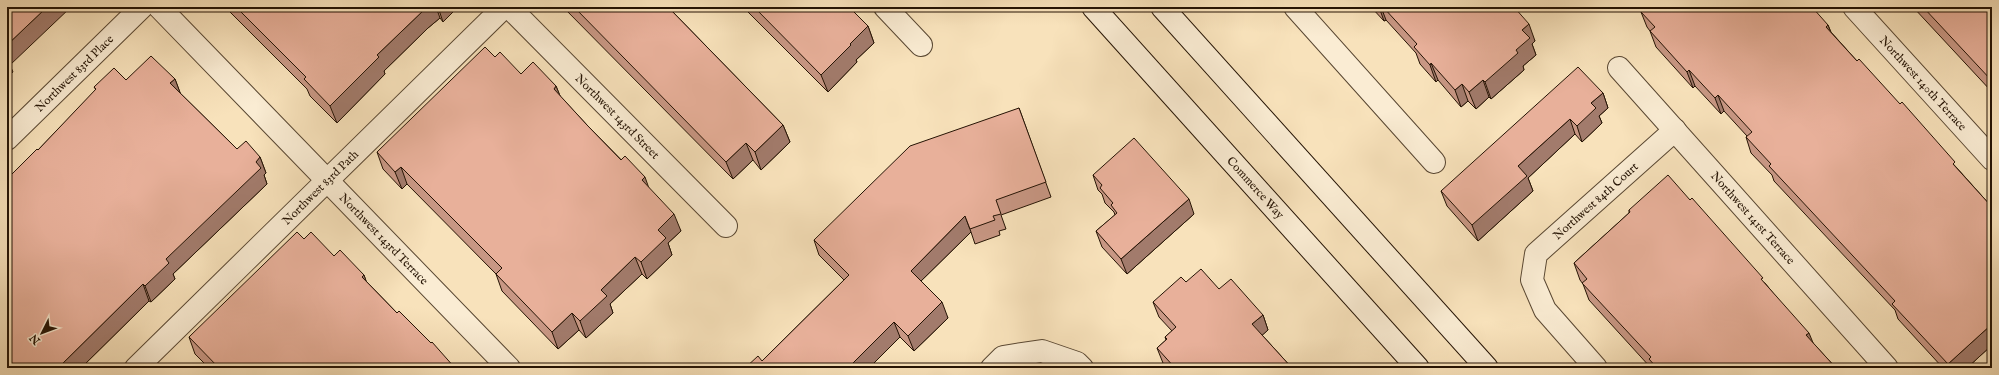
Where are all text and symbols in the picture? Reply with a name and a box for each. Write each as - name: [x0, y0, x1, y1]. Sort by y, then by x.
- street label: Northwest 83rd Place: [32, 31, 117, 115]
- street label: Northwest 140th Terrace: [1876, 33, 1970, 134]
- street label: Northwest 143rd Street: [572, 71, 662, 162]
- street label: Northwest 83rd Path: [279, 147, 362, 228]
- street label: Commerce Way: [1223, 154, 1287, 222]
- street label: Northwest 84th Court: [1550, 159, 1642, 243]
- street label: Northwest 141st Terrace: [1707, 169, 1798, 268]
- street label: Northwest 143rd Terrace: [336, 190, 432, 289]
- north arrow: [22, 313, 62, 353]
- text: N: [27, 330, 44, 348]

